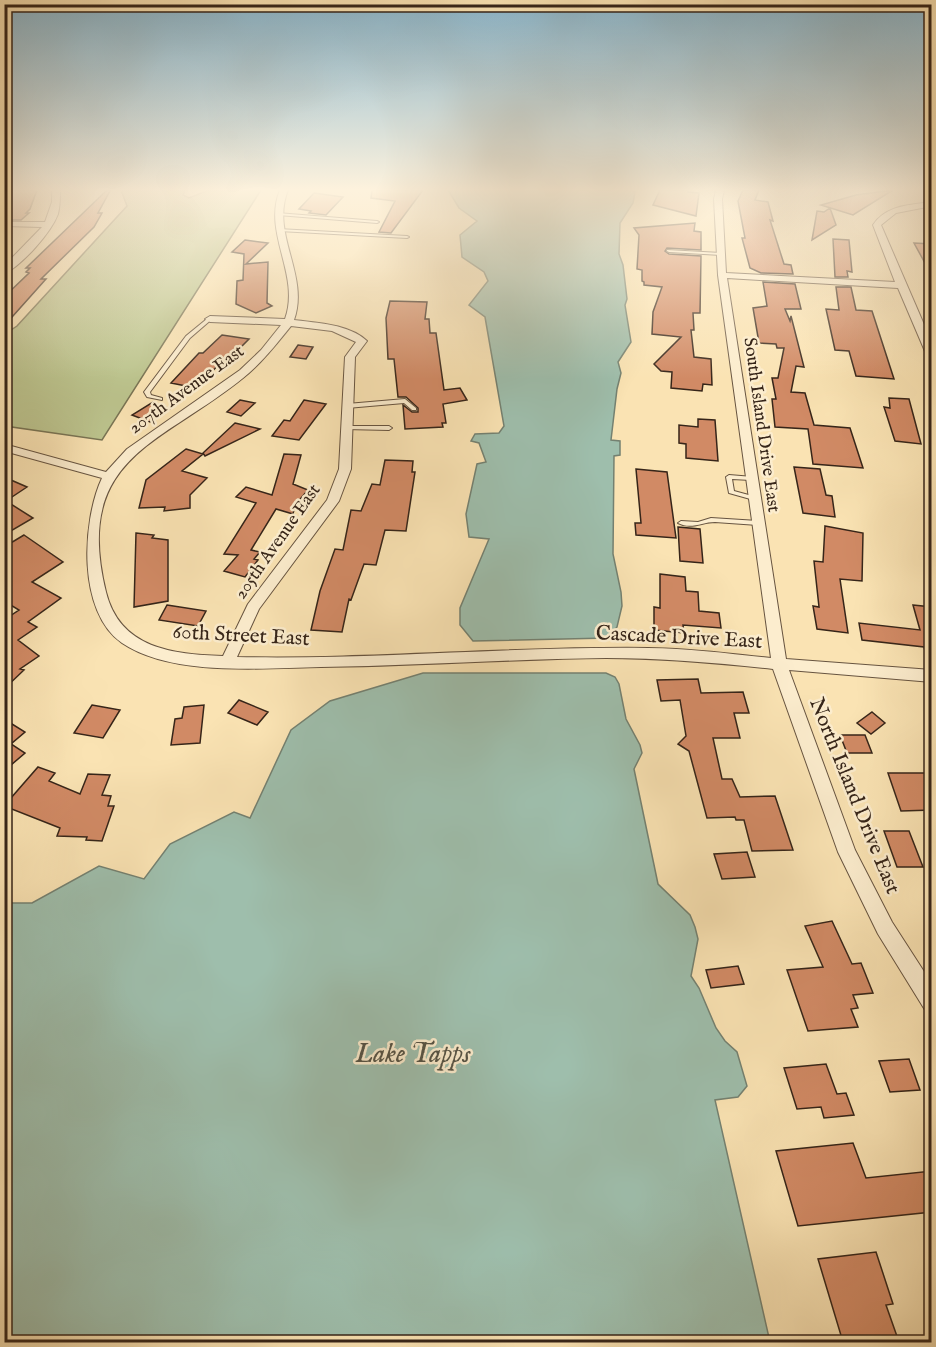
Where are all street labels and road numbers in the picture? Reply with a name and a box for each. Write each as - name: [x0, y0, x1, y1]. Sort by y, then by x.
- street label: South Island Drive East: [737, 336, 785, 514]
- street label: 207th Avenue East: [125, 340, 249, 440]
- street label: 205th Avenue East: [230, 480, 326, 604]
- street label: 60th Street East: [172, 619, 310, 653]
- street label: Cascade Drive East: [595, 620, 763, 656]
- street label: North Island Drive East: [802, 694, 906, 898]

